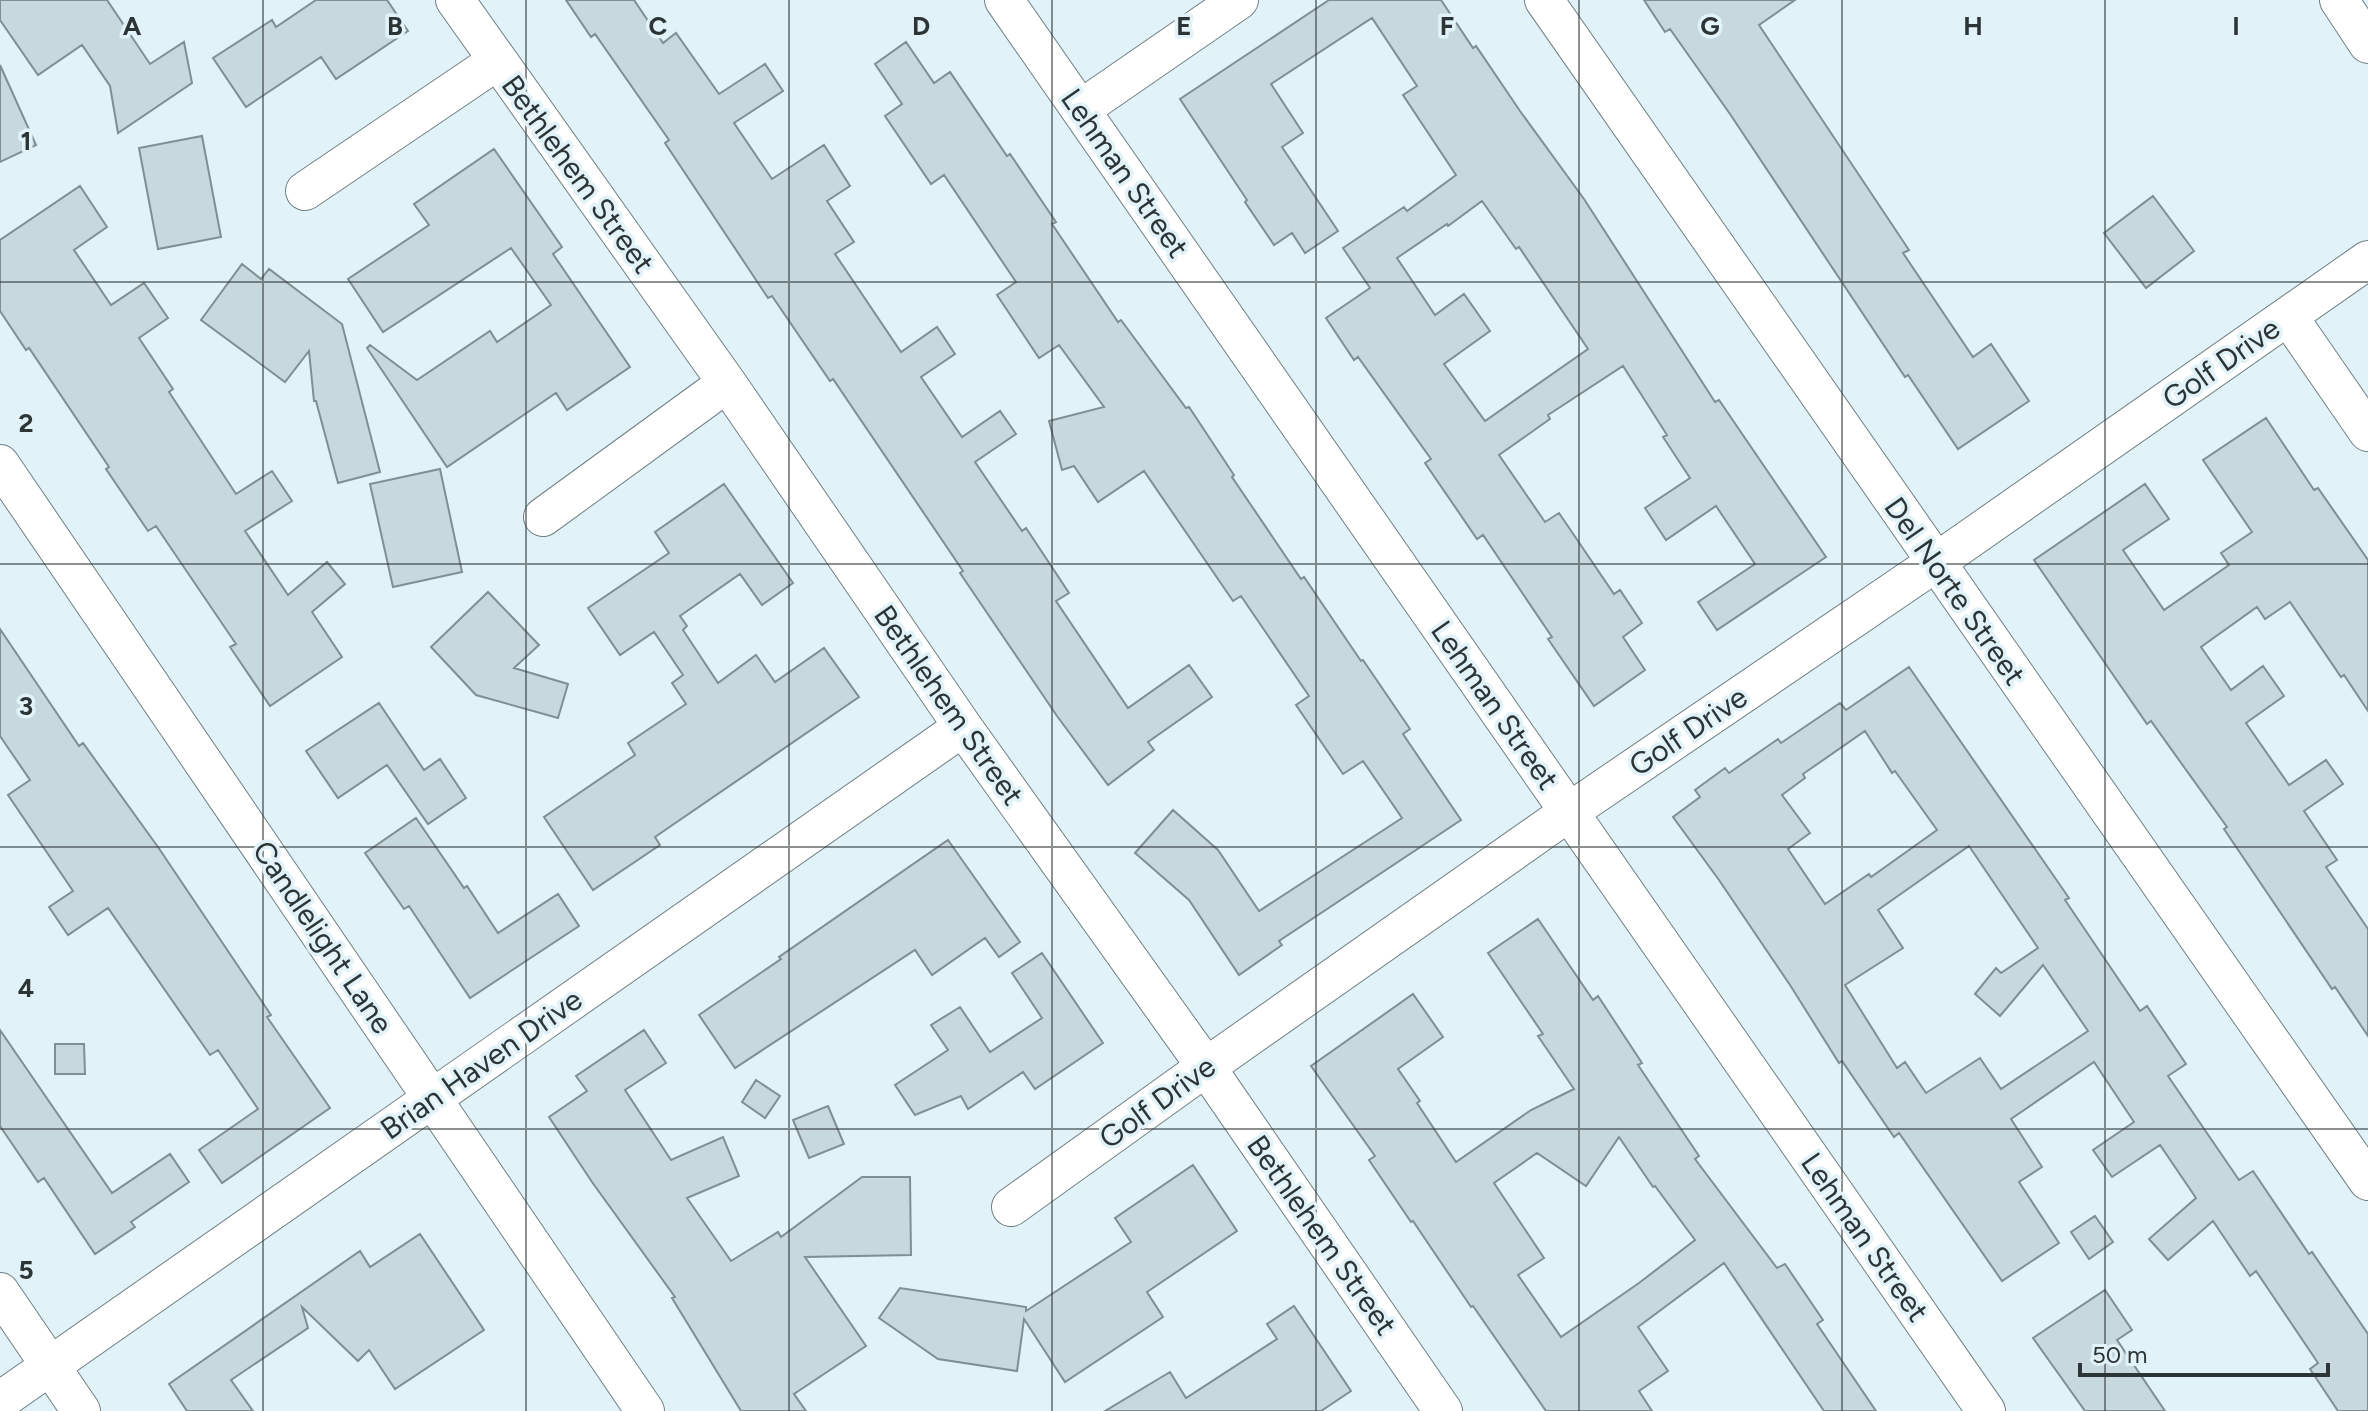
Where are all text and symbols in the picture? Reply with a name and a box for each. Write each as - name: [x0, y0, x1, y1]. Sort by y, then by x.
- text: A: [123, 10, 142, 42]
- text: B: [387, 10, 403, 42]
- text: C: [649, 10, 668, 42]
- text: D: [912, 10, 930, 42]
- text: E: [1176, 10, 1192, 42]
- text: F: [1440, 10, 1454, 42]
- text: G: [1700, 10, 1720, 42]
- text: H: [1963, 10, 1983, 42]
- text: I: [2232, 10, 2240, 42]
- street label: Bethlehem Street: [494, 68, 662, 280]
- street label: Lehman Street: [1053, 81, 1197, 265]
- text: 1: [21, 125, 31, 157]
- street label: Golf Drive: [2155, 309, 2287, 417]
- text: 2: [18, 407, 34, 439]
- street label: Del Norte Street: [1877, 490, 2033, 692]
- street label: Bethlehem Street: [866, 598, 1032, 812]
- street label: Lehman Street: [1423, 613, 1567, 797]
- street label: Golf Drive: [1622, 678, 1754, 784]
- text: 3: [19, 690, 33, 722]
- street label: Candlelight Lane: [245, 833, 401, 1041]
- text: 4: [18, 972, 34, 1004]
- street label: Brian Haven Drive: [373, 981, 589, 1147]
- street label: Golf Drive: [1092, 1047, 1222, 1157]
- street label: Bethlehem Street: [1239, 1128, 1405, 1342]
- street label: Lehman Street: [1793, 1145, 1937, 1329]
- text: 5: [18, 1254, 34, 1286]
- scale bar: [2080, 1327, 2328, 1377]
- text: 50 m: [2092, 1340, 2148, 1369]

